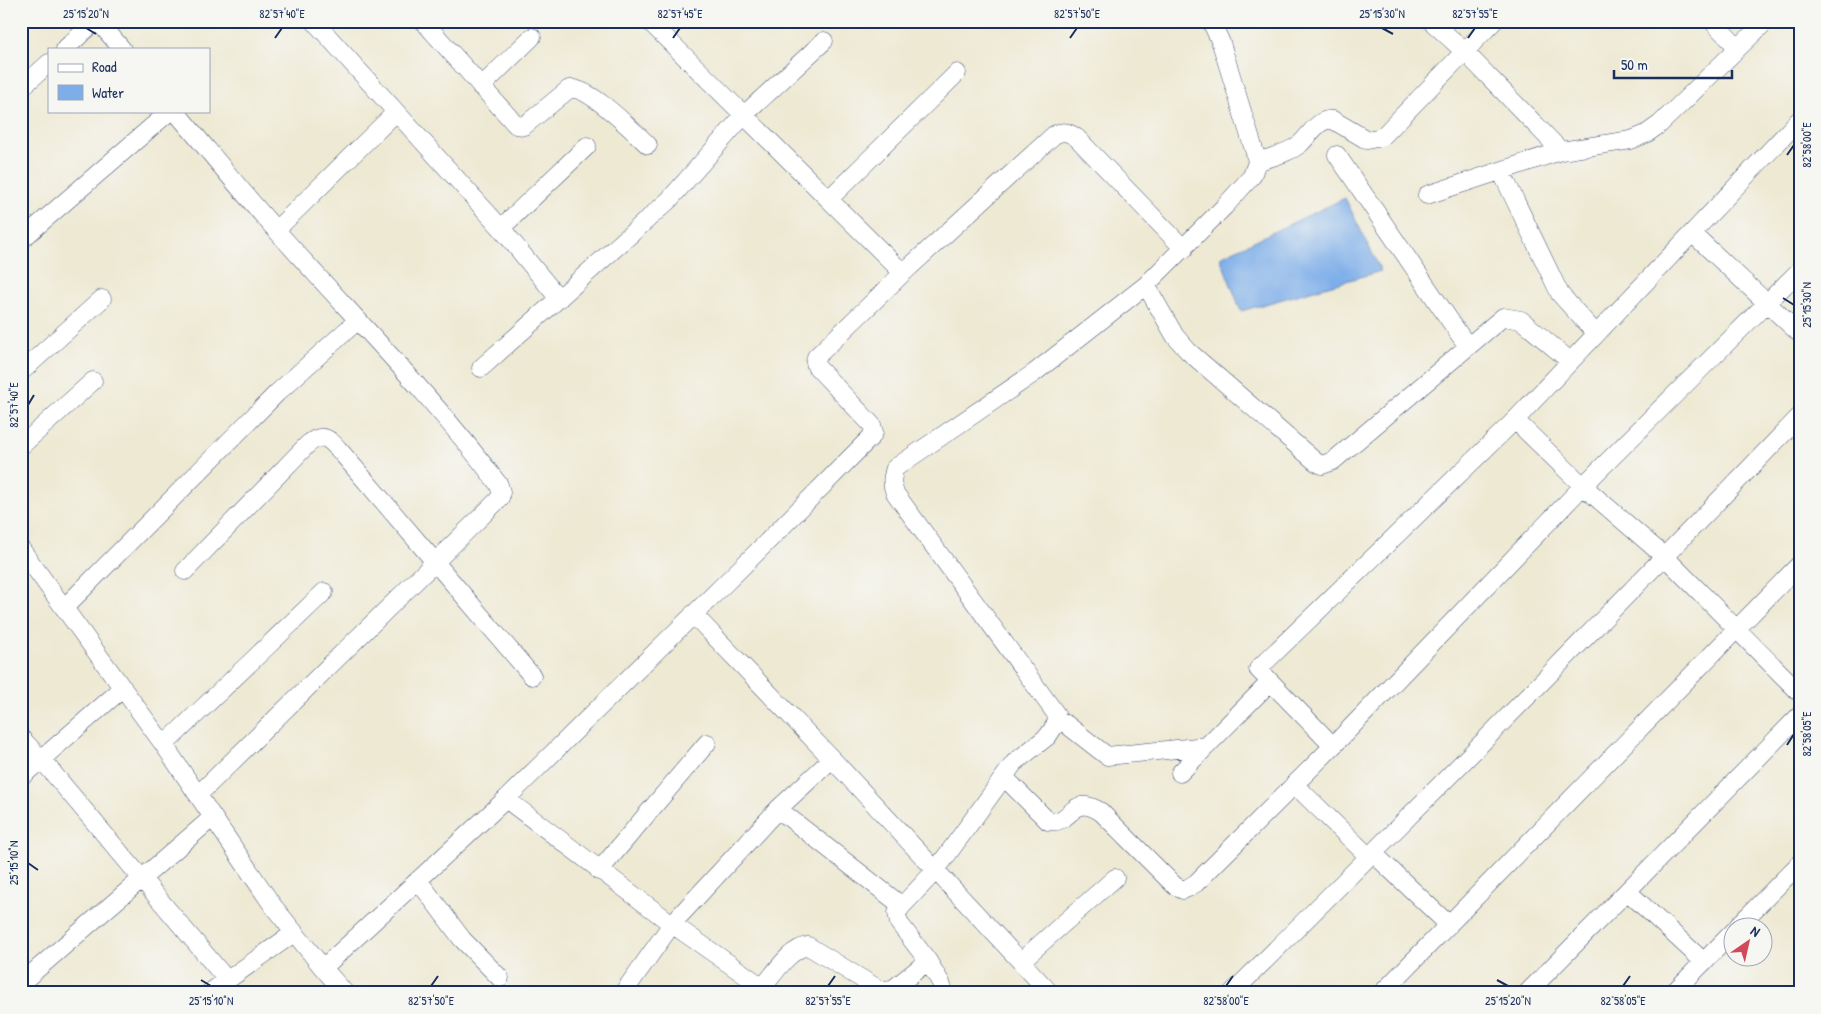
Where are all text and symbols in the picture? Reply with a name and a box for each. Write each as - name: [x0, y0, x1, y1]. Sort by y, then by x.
- text: 25°15'20"N: [63, 5, 109, 22]
- text: 82°57'40"E: [259, 5, 305, 22]
- text: 82°57'45"E: [657, 5, 703, 22]
- text: 82°57'50"E: [1054, 5, 1101, 22]
- text: 25°15'30"N: [1359, 5, 1405, 22]
- text: 82°57'55"E: [1452, 5, 1499, 22]
- legend: [48, 48, 210, 112]
- scale bar: [1614, 48, 1731, 80]
- text: 50 m: [1621, 54, 1648, 75]
- text: Road: [92, 56, 117, 77]
- text: Water: [92, 82, 124, 103]
- text: 82°58'00"E: [1798, 122, 1815, 168]
- text: 25°15'30"N: [1798, 282, 1815, 328]
- text: 82°57'40"E: [5, 382, 22, 428]
- text: 82°58'05"E: [1798, 711, 1815, 757]
- text: 25°15'10"N: [5, 841, 22, 885]
- north arrow: [1724, 916, 1774, 966]
- text: N: [1747, 921, 1764, 941]
- text: 25°15'10"N: [189, 992, 233, 1009]
- text: 82°57'50"E: [408, 992, 455, 1009]
- text: 82°57'55"E: [805, 992, 852, 1009]
- text: 82°58'00"E: [1203, 992, 1249, 1009]
- text: 25°15'20"N: [1485, 992, 1531, 1009]
- text: 82°58'05"E: [1600, 992, 1646, 1009]

